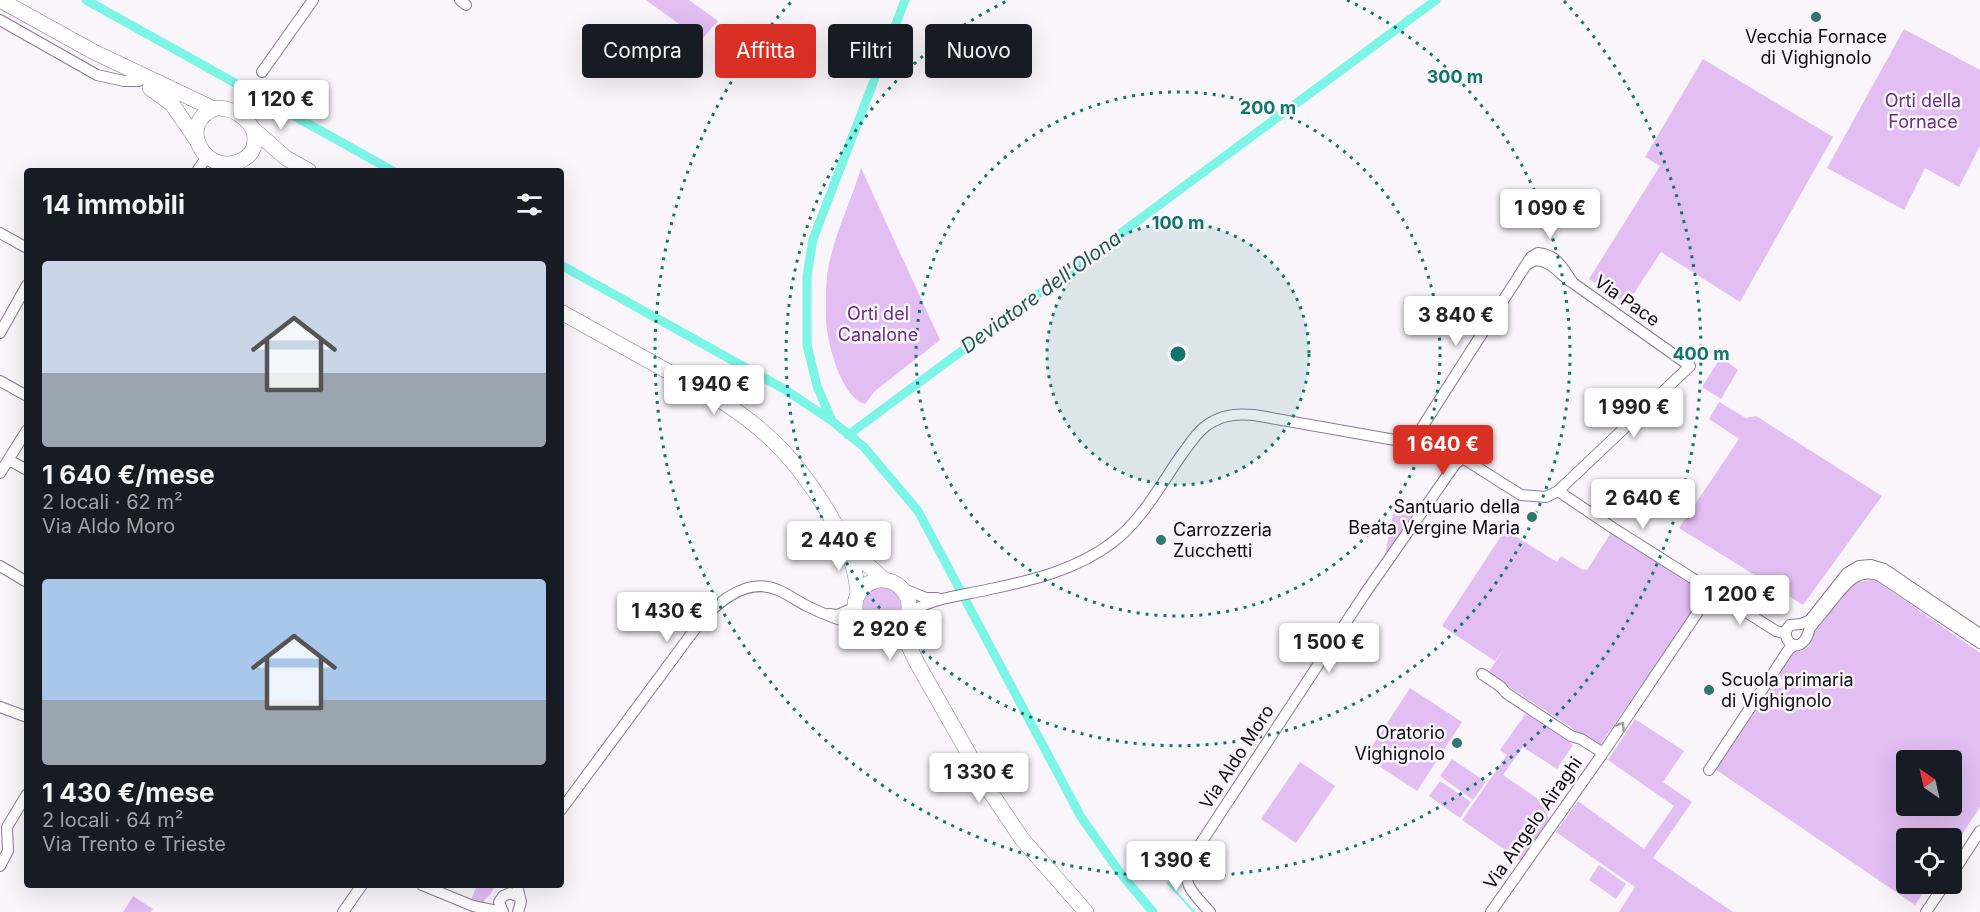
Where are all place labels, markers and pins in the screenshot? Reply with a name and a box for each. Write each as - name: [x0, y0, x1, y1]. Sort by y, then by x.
- marker: Vecchia Fornace di Vighignolo: [1809, 10, 1823, 24]
- place label: Vecchia Fornace di Vighignolo: [1745, 26, 1887, 68]
- pin: 1 120 €: [226, 80, 336, 131]
- pin: 1 090 €: [1495, 189, 1605, 240]
- pin: 3 840 €: [1401, 296, 1511, 347]
- centre of rings: [1168, 344, 1188, 364]
- pin: 1 940 €: [659, 365, 769, 416]
- pin: 1 990 €: [1579, 388, 1689, 439]
- pin: 1 640 €: [1388, 425, 1498, 476]
- pin: 2 640 €: [1588, 479, 1698, 530]
- place label: Santuario della Beata Vergine Maria: [1348, 496, 1520, 538]
- marker: Santuario della Beata Vergine Maria: [1525, 510, 1539, 524]
- place label: Carrozzeria Zucchetti: [1173, 519, 1272, 561]
- pin: 2 440 €: [784, 521, 894, 572]
- marker: Carrozzeria Zucchetti: [1154, 533, 1168, 547]
- pin: 1 200 €: [1685, 575, 1795, 626]
- pin: 1 430 €: [612, 592, 722, 643]
- pin: 2 920 €: [835, 610, 945, 661]
- pin: 1 500 €: [1274, 623, 1384, 674]
- place label: Scuola primaria di Vighignolo: [1721, 669, 1854, 711]
- marker: Scuola primaria di Vighignolo: [1702, 683, 1716, 697]
- place label: Oratorio Vighignolo: [1355, 722, 1445, 764]
- marker: Oratorio Vighignolo: [1450, 736, 1464, 750]
- pin: 1 330 €: [924, 753, 1034, 804]
- pin: 1 390 €: [1121, 841, 1231, 892]

